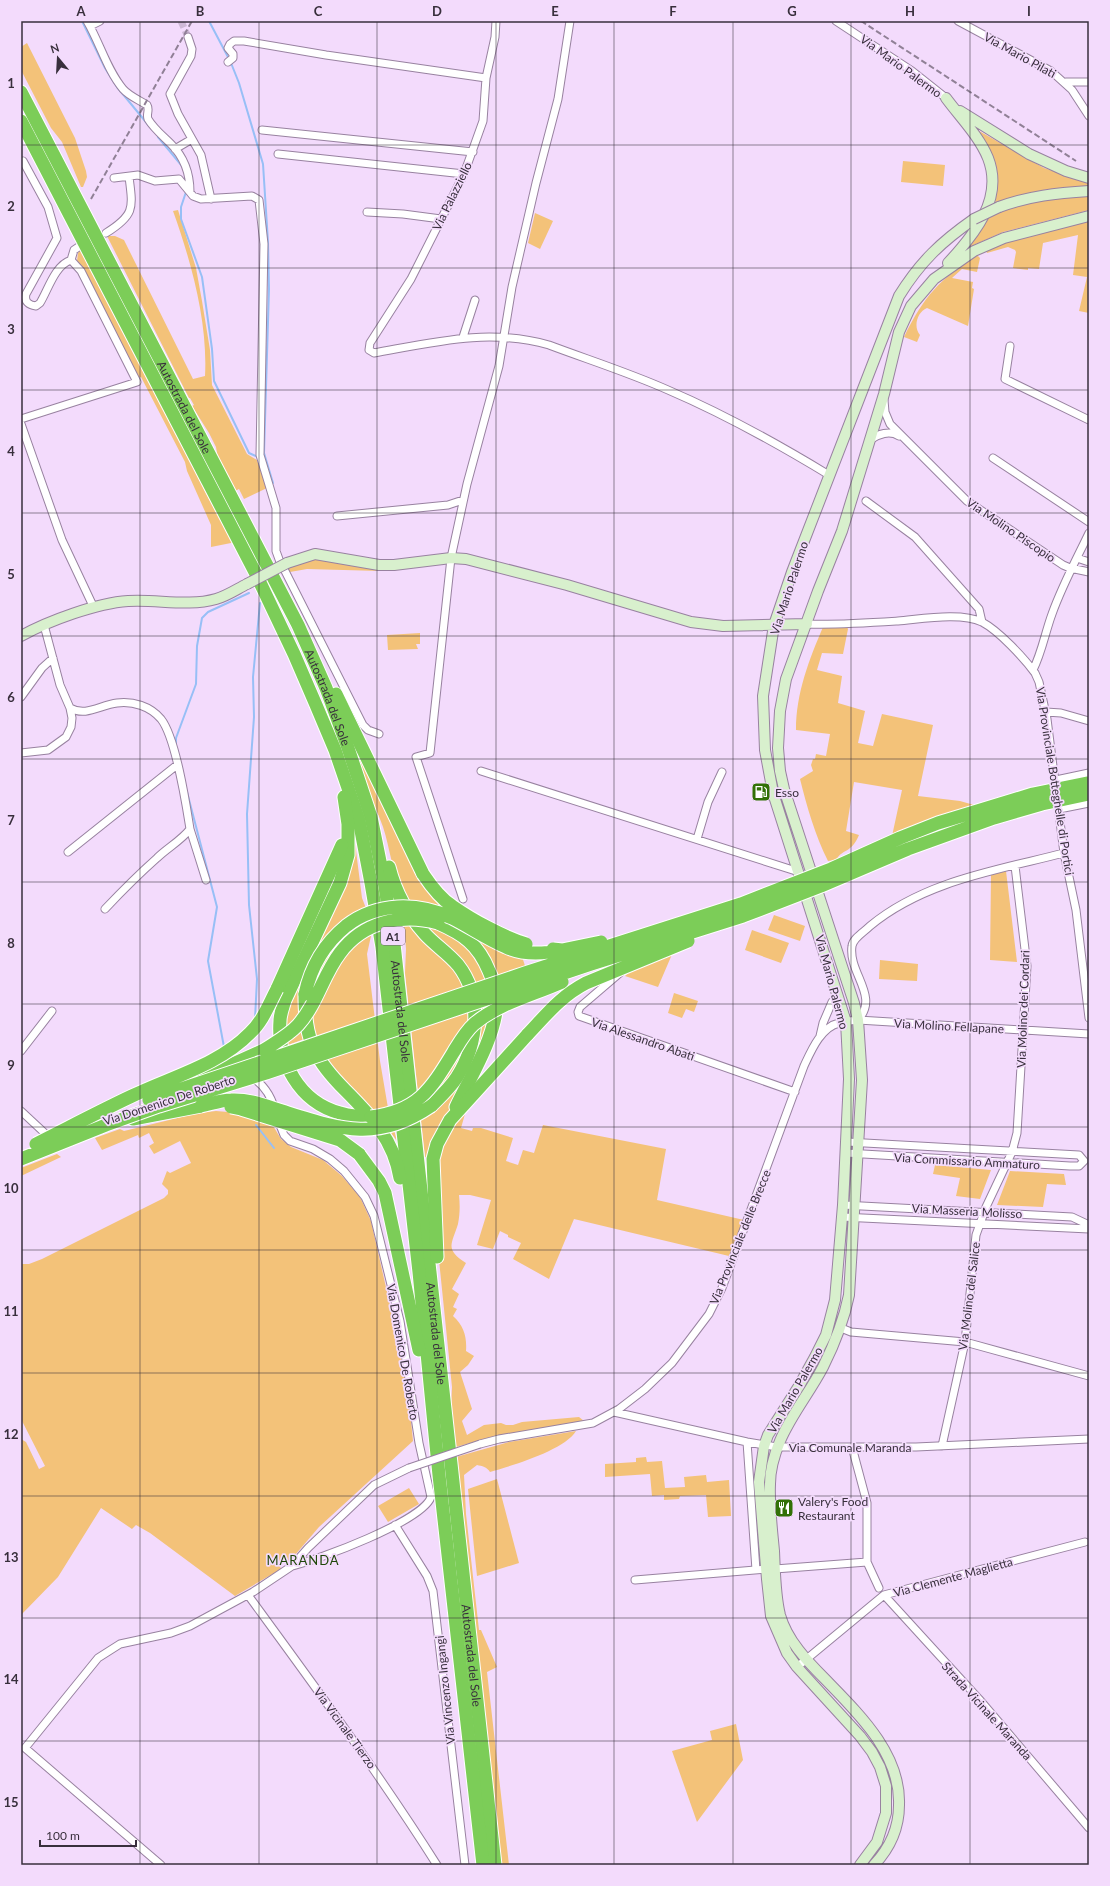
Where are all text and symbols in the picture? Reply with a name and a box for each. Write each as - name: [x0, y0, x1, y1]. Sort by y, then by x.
- text: A: [75, 3, 86, 19]
- text: B: [196, 3, 205, 19]
- text: C: [314, 3, 323, 19]
- text: D: [432, 3, 442, 19]
- text: E: [551, 3, 559, 19]
- text: F: [669, 3, 677, 19]
- text: G: [787, 3, 797, 19]
- text: H: [905, 3, 915, 19]
- text: I: [1027, 3, 1031, 19]
- street label: Via Mario Pilati: [981, 29, 1059, 81]
- street label: Via Mario Palermo: [857, 31, 945, 101]
- north arrow: [38, 38, 78, 78]
- text: N: [49, 41, 61, 56]
- text: 1: [7, 75, 15, 91]
- street label: Via Palazziello: [429, 159, 475, 233]
- text: 2: [7, 198, 15, 214]
- text: 3: [7, 321, 15, 337]
- street label: Autostrada del Sole: [154, 358, 215, 456]
- text: 4: [7, 443, 15, 459]
- street label: Via Molino Piscopio: [964, 495, 1059, 565]
- street label: Via Mario Palermo: [767, 539, 811, 637]
- text: 5: [7, 566, 15, 582]
- street label: Autostrada del Sole: [302, 647, 354, 748]
- street label: Via Provinciale Botteghelle di Portici: [1033, 686, 1077, 876]
- text: 6: [7, 689, 15, 705]
- fuel station icon: Esso: [750, 781, 772, 803]
- place label: Esso: [775, 785, 799, 800]
- text: 7: [7, 812, 15, 828]
- road number: A1: [381, 927, 405, 945]
- street label: Via Mario Palermo: [812, 933, 852, 1031]
- text: 8: [7, 935, 15, 951]
- street label: Via Molino dei Cordari: [1013, 950, 1033, 1068]
- street label: Autostrada del Sole: [388, 959, 414, 1063]
- street label: Via Alessandro Abati: [589, 1014, 697, 1064]
- street label: Via Molino Fellapane: [894, 1016, 1004, 1036]
- text: 9: [7, 1057, 15, 1073]
- street label: Via Domenico De Roberto: [101, 1071, 237, 1128]
- street label: Via Commissario Ammaturo: [894, 1150, 1041, 1172]
- street label: Via Provinciale delle Brecce: [706, 1167, 774, 1307]
- text: 10: [3, 1180, 19, 1196]
- street label: Via Masseria Molisso: [911, 1201, 1023, 1221]
- street label: Via Molino del Salice: [955, 1241, 983, 1351]
- street label: Autostrada del Sole: [424, 1281, 450, 1385]
- street label: Via Domenico De Roberto: [384, 1283, 422, 1421]
- text: 11: [3, 1303, 19, 1319]
- street label: Via Mario Palermo: [764, 1344, 826, 1436]
- text: 12: [3, 1426, 19, 1442]
- street label: Via Comunale Maranda: [789, 1440, 911, 1455]
- place label: Valery's Food Restaurant: [798, 1494, 868, 1523]
- restaurant icon: Valery's Food Restaurant: [773, 1497, 795, 1519]
- text: 13: [3, 1549, 19, 1565]
- district label: MARANDA: [266, 1552, 340, 1568]
- street label: Via Clemente Maglietta: [892, 1554, 1014, 1600]
- street label: Autostrada del Sole: [459, 1603, 485, 1707]
- street label: Via Vincenzo Ingangi: [432, 1635, 458, 1745]
- street label: Strada Vicinale Maranda: [939, 1659, 1035, 1763]
- text: 14: [3, 1671, 19, 1687]
- street label: Via Vicinale Tierzo: [311, 1685, 380, 1772]
- text: 15: [3, 1794, 19, 1810]
- scale bar: [40, 1822, 136, 1848]
- text: 100 m: [46, 1828, 80, 1843]

